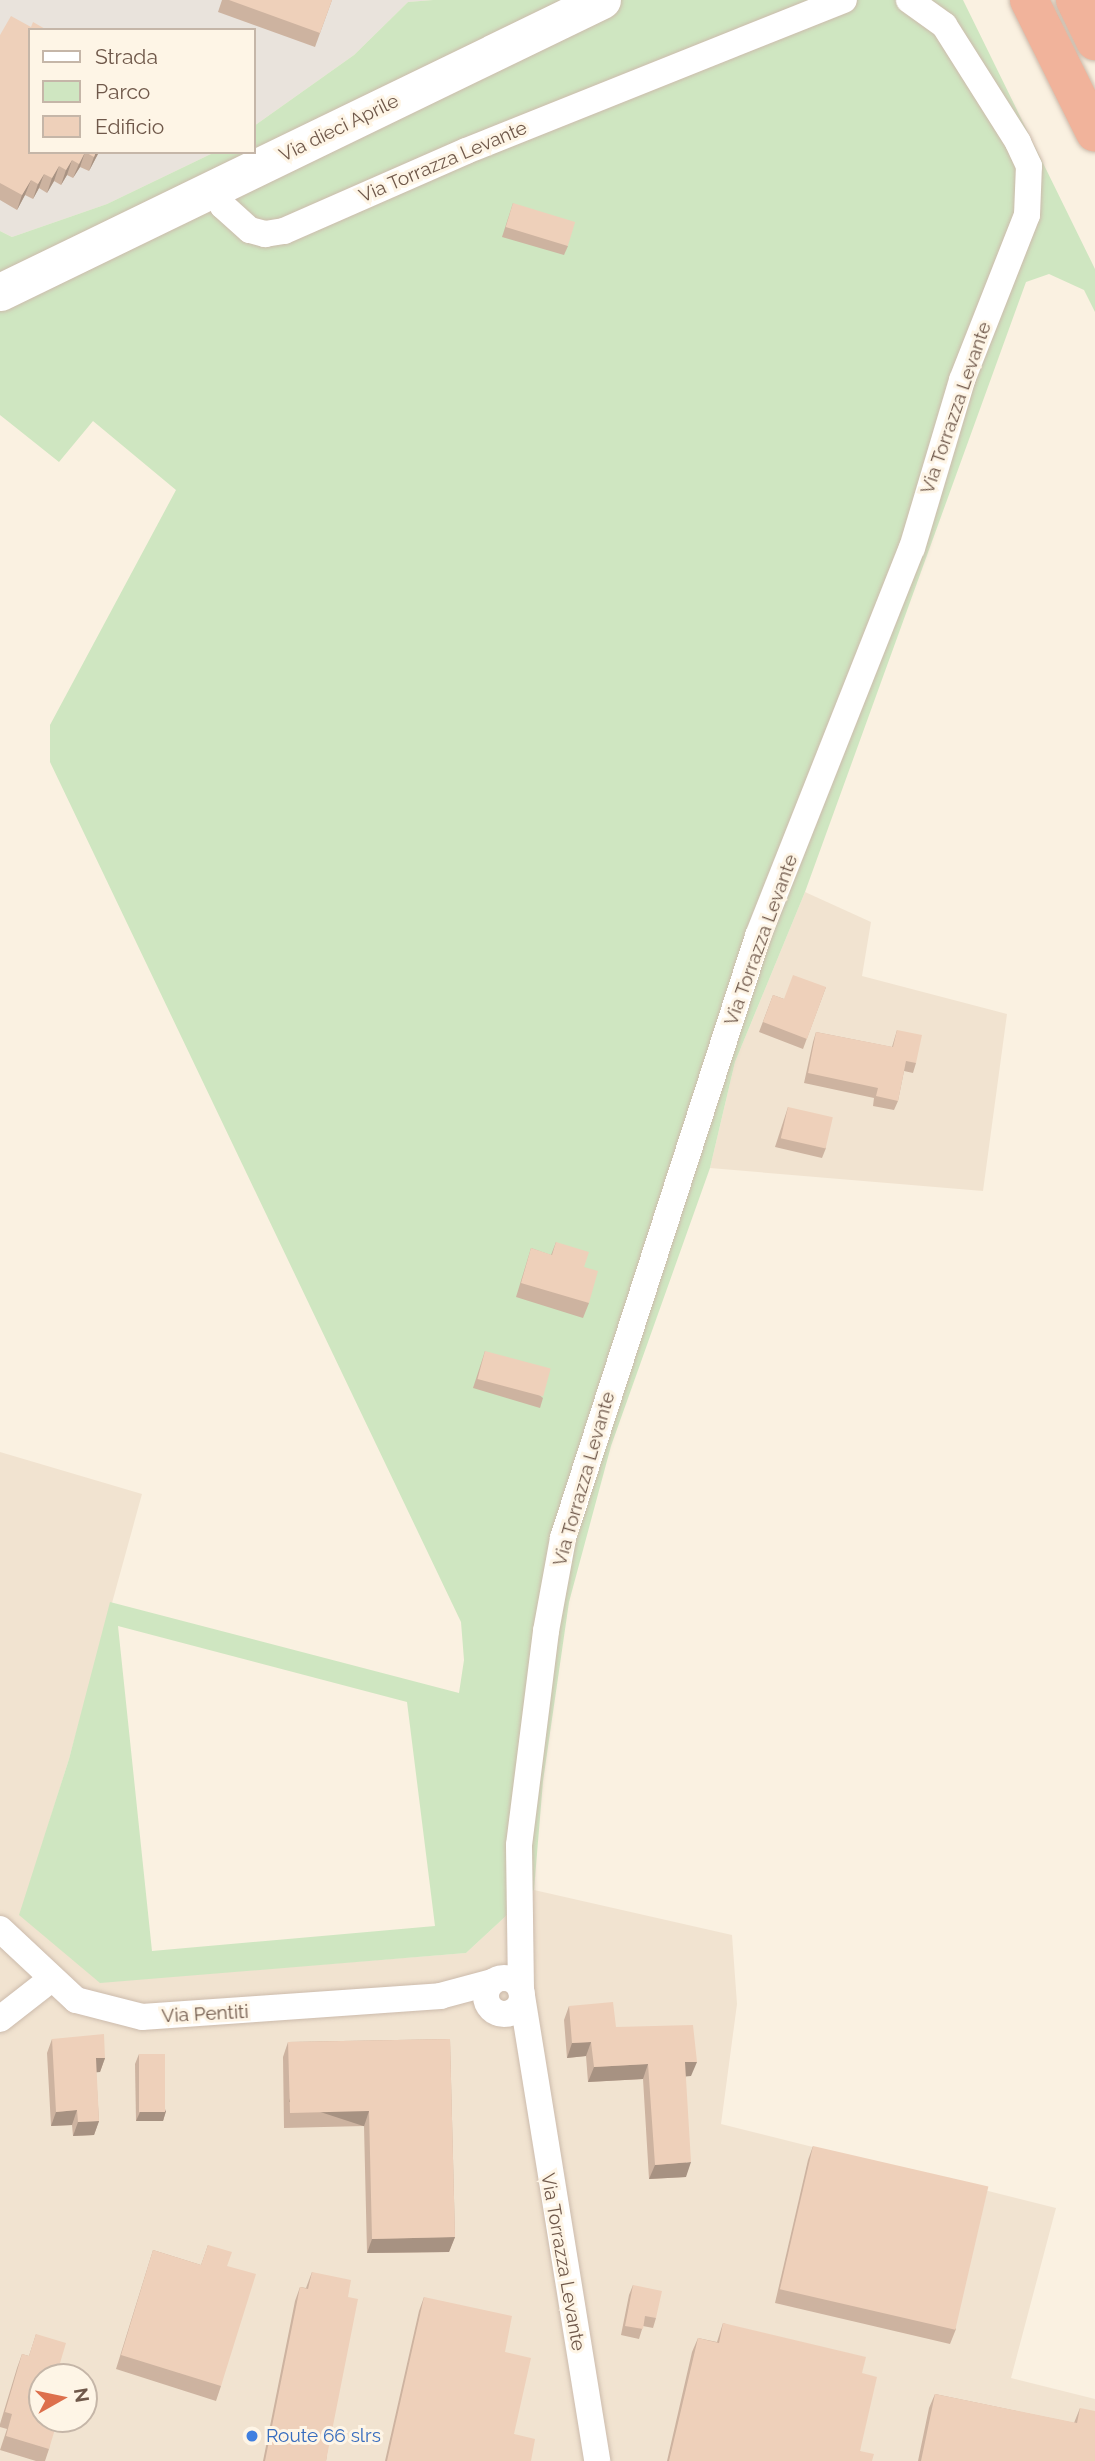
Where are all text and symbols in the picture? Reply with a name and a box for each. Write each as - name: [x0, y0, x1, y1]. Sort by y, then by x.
- legend: [28, 28, 256, 154]
- text: Strada: [95, 44, 158, 69]
- text: Parco: [95, 79, 150, 104]
- street label: Via dieci Aprile: [275, 89, 403, 167]
- text: Edificio: [95, 114, 164, 139]
- street label: Via Torrazza Levante: [355, 116, 531, 208]
- street label: Via Torrazza Levante: [916, 319, 996, 497]
- street label: Via Torrazza Levante: [719, 851, 803, 1029]
- street label: Via Torrazza Levante: [548, 1389, 620, 1569]
- street label: Via Pentiti: [161, 2000, 249, 2028]
- street label: Via Torrazza Levante: [536, 2171, 590, 2353]
- north arrow: [28, 2363, 98, 2433]
- text: N: [70, 2386, 94, 2404]
- place label: Route 66 slrs: [266, 2425, 381, 2447]
- marker: Route 66 slrs: [244, 2428, 260, 2444]

